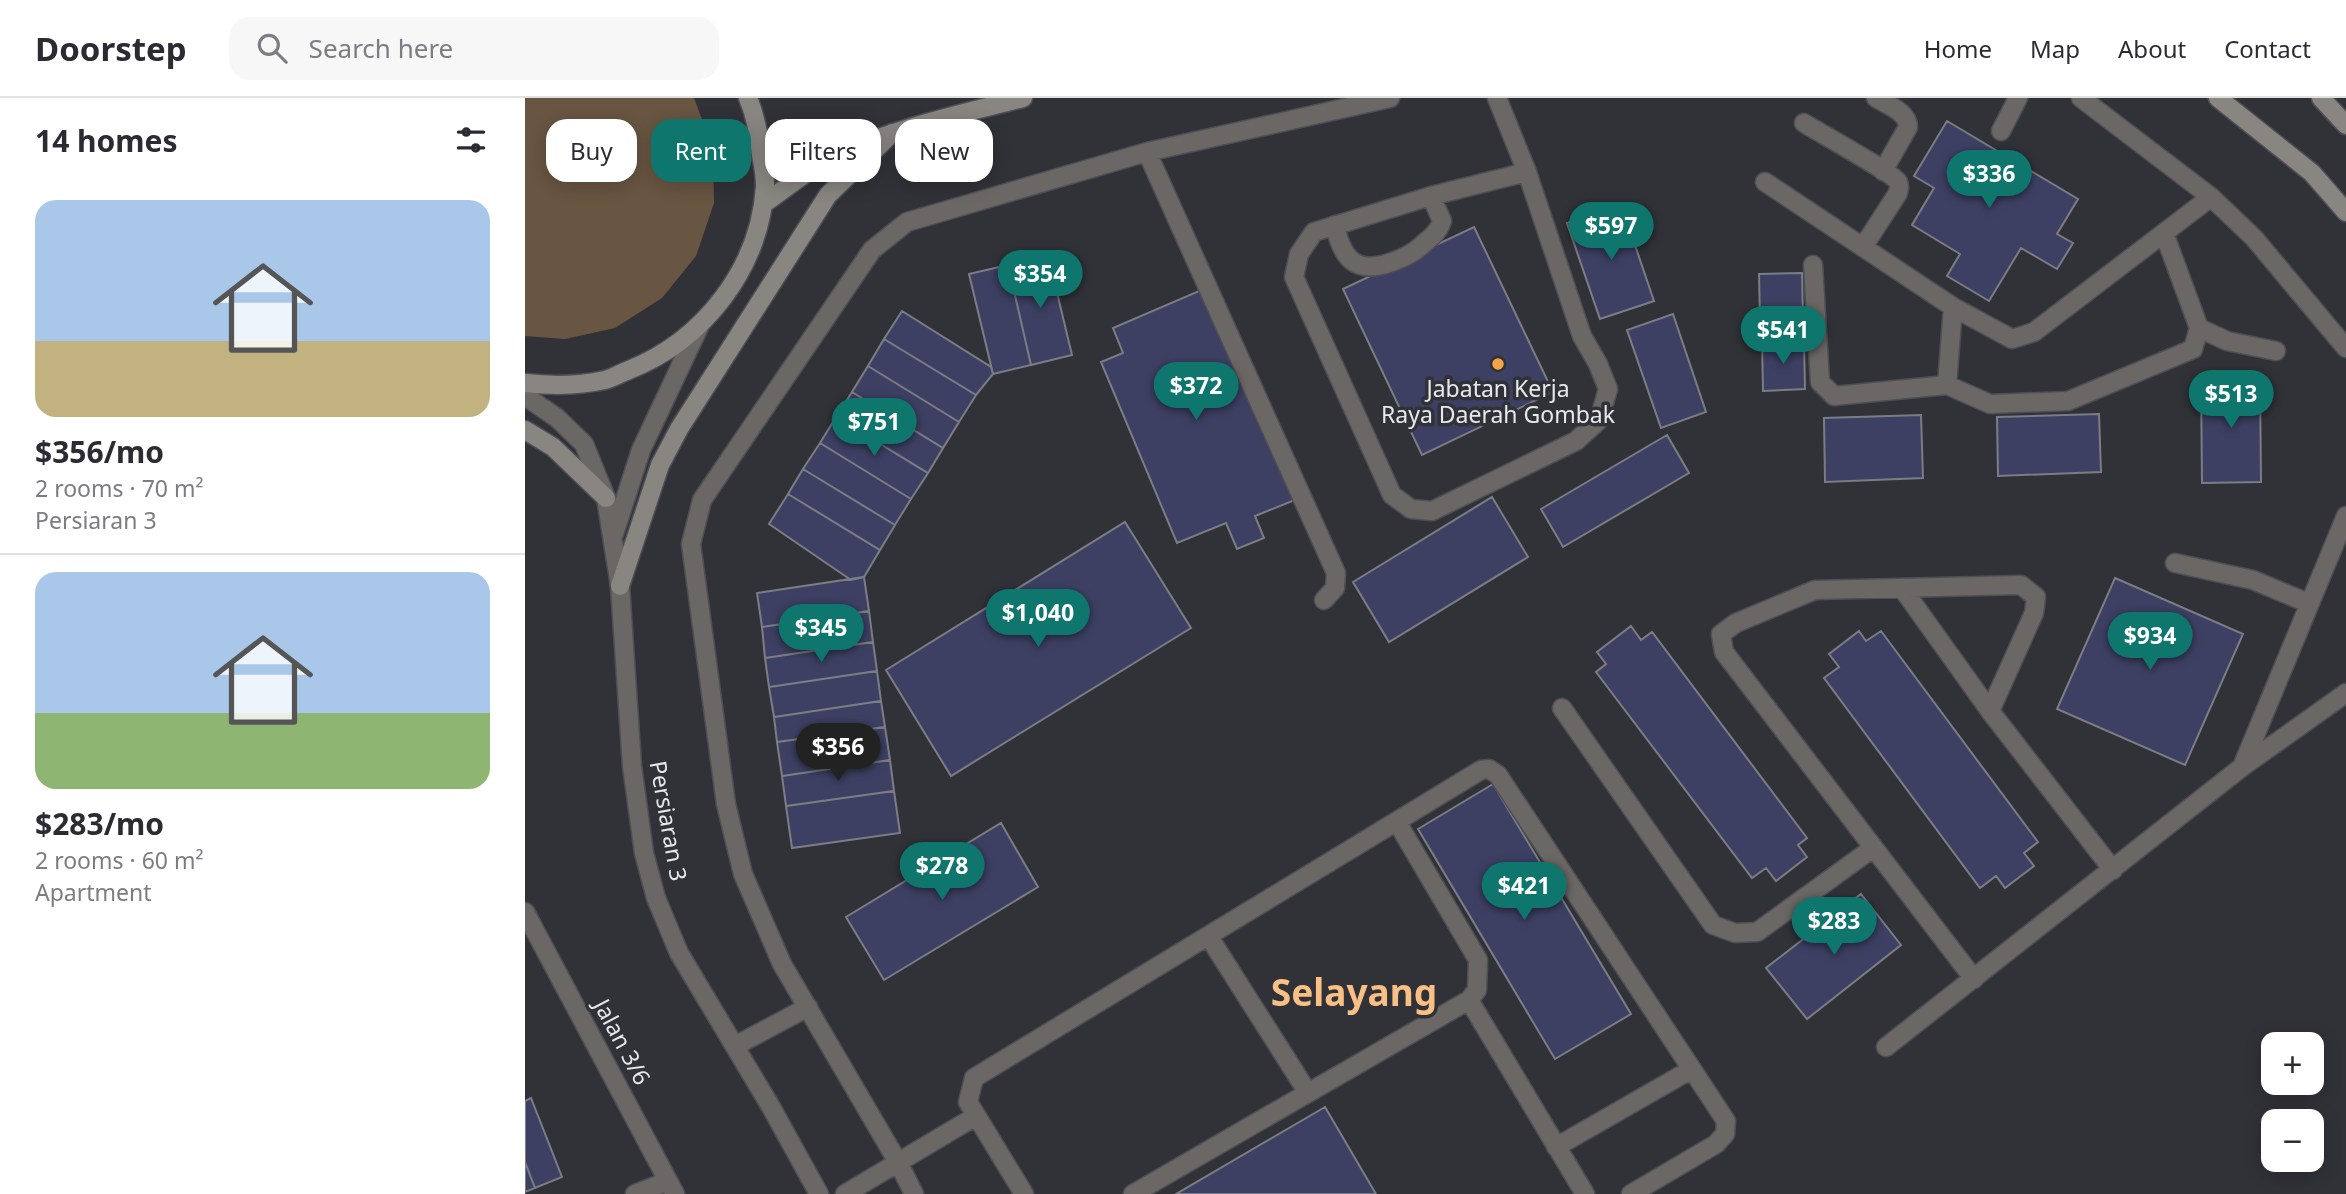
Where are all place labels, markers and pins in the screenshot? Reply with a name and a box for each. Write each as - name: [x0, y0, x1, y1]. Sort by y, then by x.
- pin: $336: [1948, 150, 2030, 210]
- pin: $597: [1570, 202, 1652, 262]
- pin: $354: [999, 250, 1081, 310]
- pin: $541: [1742, 306, 1824, 366]
- marker: Jabatan Kerja Raya Daerah Gombak: [1490, 356, 1506, 372]
- pin: $372: [1155, 362, 1237, 422]
- pin: $513: [2190, 370, 2272, 430]
- place label: Jabatan Kerja Raya Daerah Gombak: [1381, 372, 1616, 430]
- pin: $751: [833, 398, 915, 458]
- pin: $1,040: [981, 589, 1095, 649]
- pin: $345: [780, 604, 862, 664]
- pin: $934: [2109, 612, 2191, 672]
- pin: $356: [797, 724, 879, 783]
- pin: $278: [901, 842, 983, 902]
- pin: $421: [1483, 862, 1565, 922]
- pin: $283: [1793, 898, 1875, 957]

